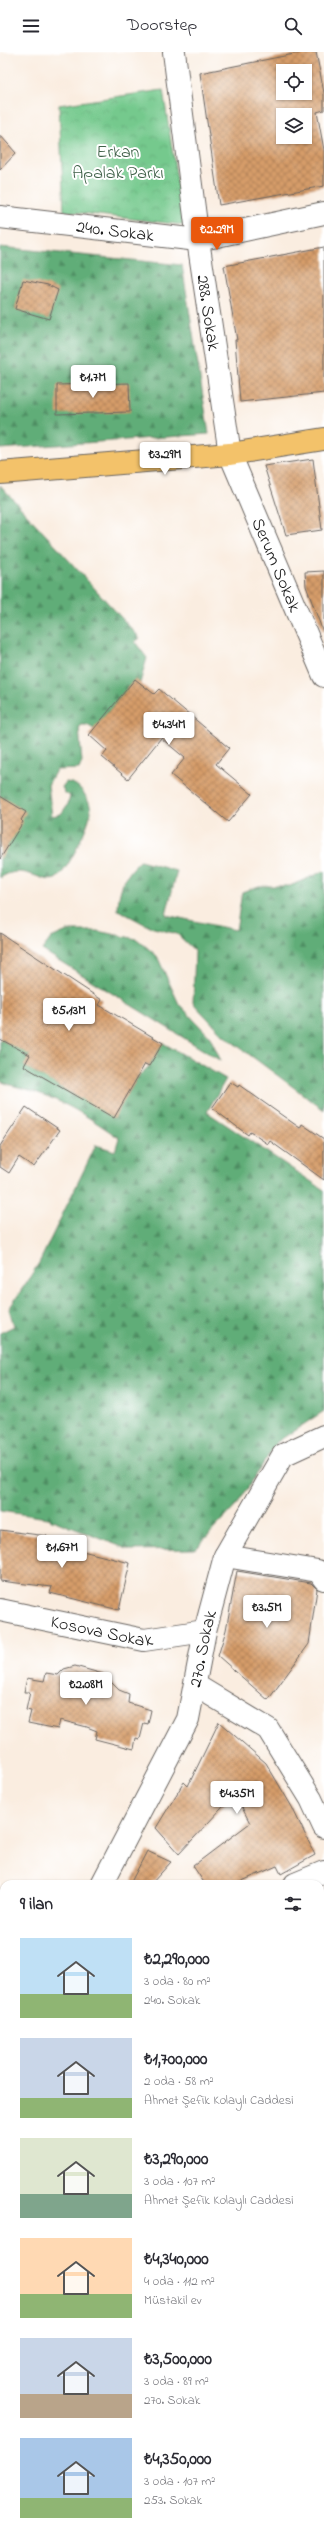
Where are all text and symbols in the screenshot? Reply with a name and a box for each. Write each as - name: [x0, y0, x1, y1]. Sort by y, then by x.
- text: Doorstep: [127, 13, 197, 39]
- icon: menu: [20, 15, 42, 37]
- icon: search: [282, 15, 304, 37]
- map controls: [276, 64, 312, 144]
- button: locate: [276, 64, 312, 100]
- button: layers: [276, 108, 312, 144]
- park label: Erkan Apalak Parkı: [72, 140, 164, 187]
- street label: 240. Sokak: [75, 215, 155, 250]
- pin: ₺2.29M: [184, 217, 250, 251]
- text: ₺2.29M: [200, 220, 234, 239]
- street label: 288. Sokak: [188, 273, 225, 353]
- pin: ₺1.7M: [65, 365, 121, 399]
- text: ₺1.7M: [80, 368, 106, 387]
- pin: ₺3.29M: [132, 442, 198, 476]
- text: ₺3.29M: [149, 445, 181, 464]
- street label: Serum Sokak: [244, 514, 306, 617]
- pin: ₺4.34M: [136, 712, 202, 746]
- text: ₺4.34M: [152, 715, 186, 734]
- pin: ₺5.13M: [36, 998, 102, 1032]
- text: ₺5.13M: [52, 1001, 86, 1020]
- pin: ₺1.67M: [29, 1535, 95, 1569]
- text: ₺1.67M: [46, 1538, 78, 1557]
- pin: ₺3.5M: [239, 1595, 295, 1629]
- text: ₺3.5M: [252, 1598, 282, 1617]
- street label: 270. Sokak: [183, 1607, 225, 1690]
- street label: Kosova Sokak: [48, 1610, 155, 1655]
- pin: ₺2.08M: [53, 1672, 119, 1706]
- text: ₺2.08M: [69, 1675, 103, 1694]
- pin: ₺4.35M: [204, 1781, 270, 1815]
- text: ₺4.35M: [219, 1784, 255, 1803]
- text: 9 ilan: [20, 1892, 53, 1917]
- icon: filters: [282, 1893, 304, 1915]
- text: ₺2,290,000: [144, 1947, 210, 1972]
- icon: home: [52, 1954, 100, 2002]
- text: 3 oda · 80 m²: [144, 1972, 211, 1991]
- text: 240. Sokak: [144, 1991, 200, 2010]
- text: ₺1,700,000: [144, 2047, 207, 2072]
- icon: home: [52, 2054, 100, 2102]
- text: 2 oda · 58 m²: [144, 2072, 214, 2091]
- text: Ahmet Şefik Kolaylı Caddesi: [144, 2091, 294, 2110]
- text: ₺3,290,000: [144, 2147, 208, 2172]
- icon: home: [52, 2154, 100, 2202]
- text: 3 oda · 107 m²: [144, 2172, 215, 2191]
- text: Ahmet Şefik Kolaylı Caddesi: [144, 2191, 294, 2210]
- text: ₺4,340,000: [144, 2247, 209, 2272]
- icon: home: [52, 2254, 100, 2302]
- text: 4 oda · 112 m²: [144, 2272, 215, 2291]
- text: Müstakil ev: [144, 2291, 202, 2310]
- text: ₺3,500,000: [144, 2347, 212, 2372]
- icon: home: [52, 2354, 100, 2402]
- text: 3 oda · 89 m²: [144, 2372, 209, 2391]
- text: 270. Sokak: [144, 2391, 200, 2410]
- text: ₺4,350,000: [144, 2447, 211, 2472]
- icon: home: [52, 2454, 100, 2502]
- text: 3 oda · 107 m²: [144, 2472, 215, 2491]
- text: 253. Sokak: [144, 2491, 202, 2510]

